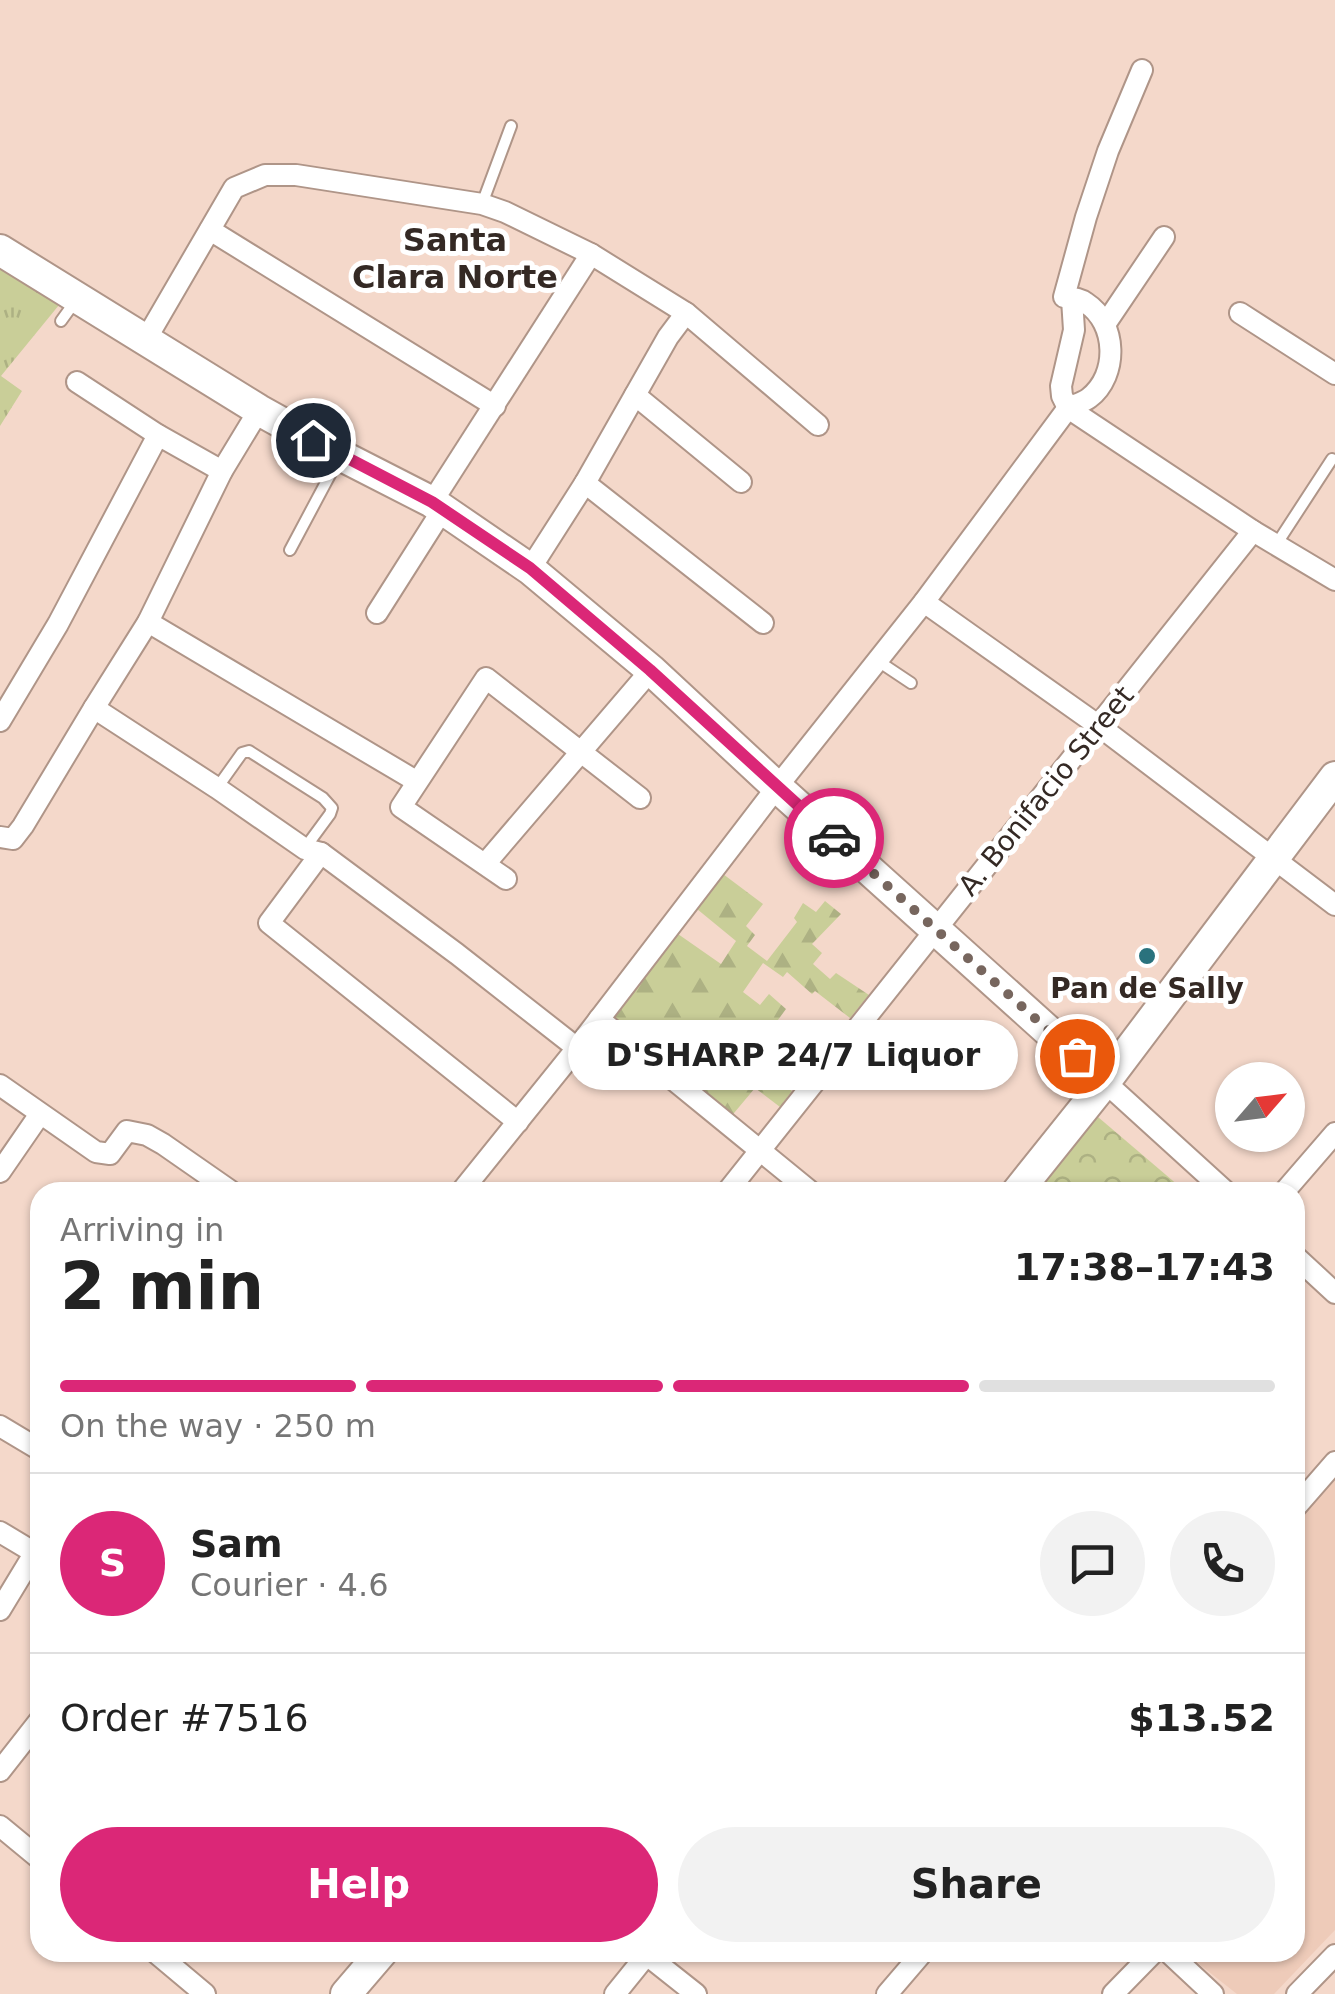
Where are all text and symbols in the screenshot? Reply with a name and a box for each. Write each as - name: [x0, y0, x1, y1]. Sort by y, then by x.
- district label: Santa Clara Norte: [352, 221, 558, 296]
- pin: [271, 398, 356, 483]
- icon: home: [286, 413, 341, 468]
- street label: A. Bonifacio Street: [951, 680, 1141, 902]
- courier: [784, 788, 884, 888]
- icon: car: [807, 811, 862, 866]
- marker: Pan de Sally: [1136, 945, 1158, 967]
- place label: Pan de Sally: [1050, 972, 1244, 1005]
- pin: [1035, 1014, 1120, 1099]
- callout: D'SHARP 24/7 Liquor: [567, 1021, 1017, 1091]
- icon: bag: [1050, 1029, 1105, 1084]
- text: D'SHARP 24/7 Liquor: [606, 1036, 980, 1074]
- north arrow: [1215, 1062, 1305, 1152]
- map controls: [1215, 1062, 1305, 1152]
- text: Arriving in: [60, 1211, 224, 1249]
- text: 17:38–17:43: [1014, 1245, 1275, 1289]
- text: 2 min: [60, 1249, 264, 1324]
- text: On the way · 250 m: [60, 1407, 376, 1445]
- button: chat: [1040, 1511, 1145, 1616]
- button: phone: [1170, 1511, 1275, 1616]
- text: Sam: [190, 1522, 283, 1566]
- text: S: [99, 1541, 126, 1585]
- text: Courier · 4.6: [190, 1566, 389, 1604]
- text: Order #7516: [60, 1696, 309, 1740]
- text: $13.52: [1128, 1696, 1275, 1740]
- button: Help: [60, 1827, 658, 1942]
- button: Share: [678, 1827, 1275, 1942]

